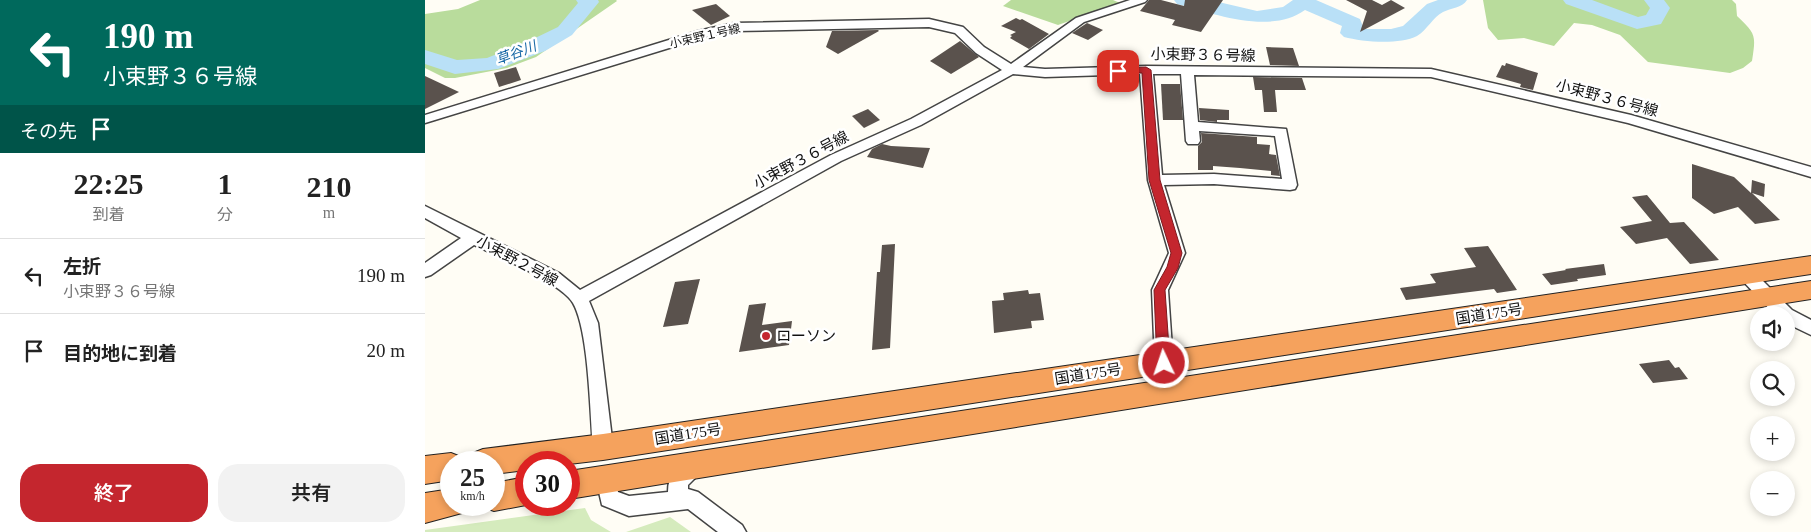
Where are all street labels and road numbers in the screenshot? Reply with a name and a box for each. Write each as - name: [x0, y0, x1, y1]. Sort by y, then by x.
- street label: 小束野１号線: [668, 21, 742, 51]
- street label: 小束野３６号線: [1150, 46, 1256, 64]
- street label: 小束野３６号線: [1554, 77, 1660, 119]
- street label: 小束野３６号線: [751, 128, 851, 192]
- street label: 小束野２号線: [474, 233, 560, 289]
- street label: 国道175号: [1454, 301, 1524, 327]
- street label: 国道175号: [1053, 361, 1123, 387]
- street label: 国道175号: [653, 421, 723, 447]

